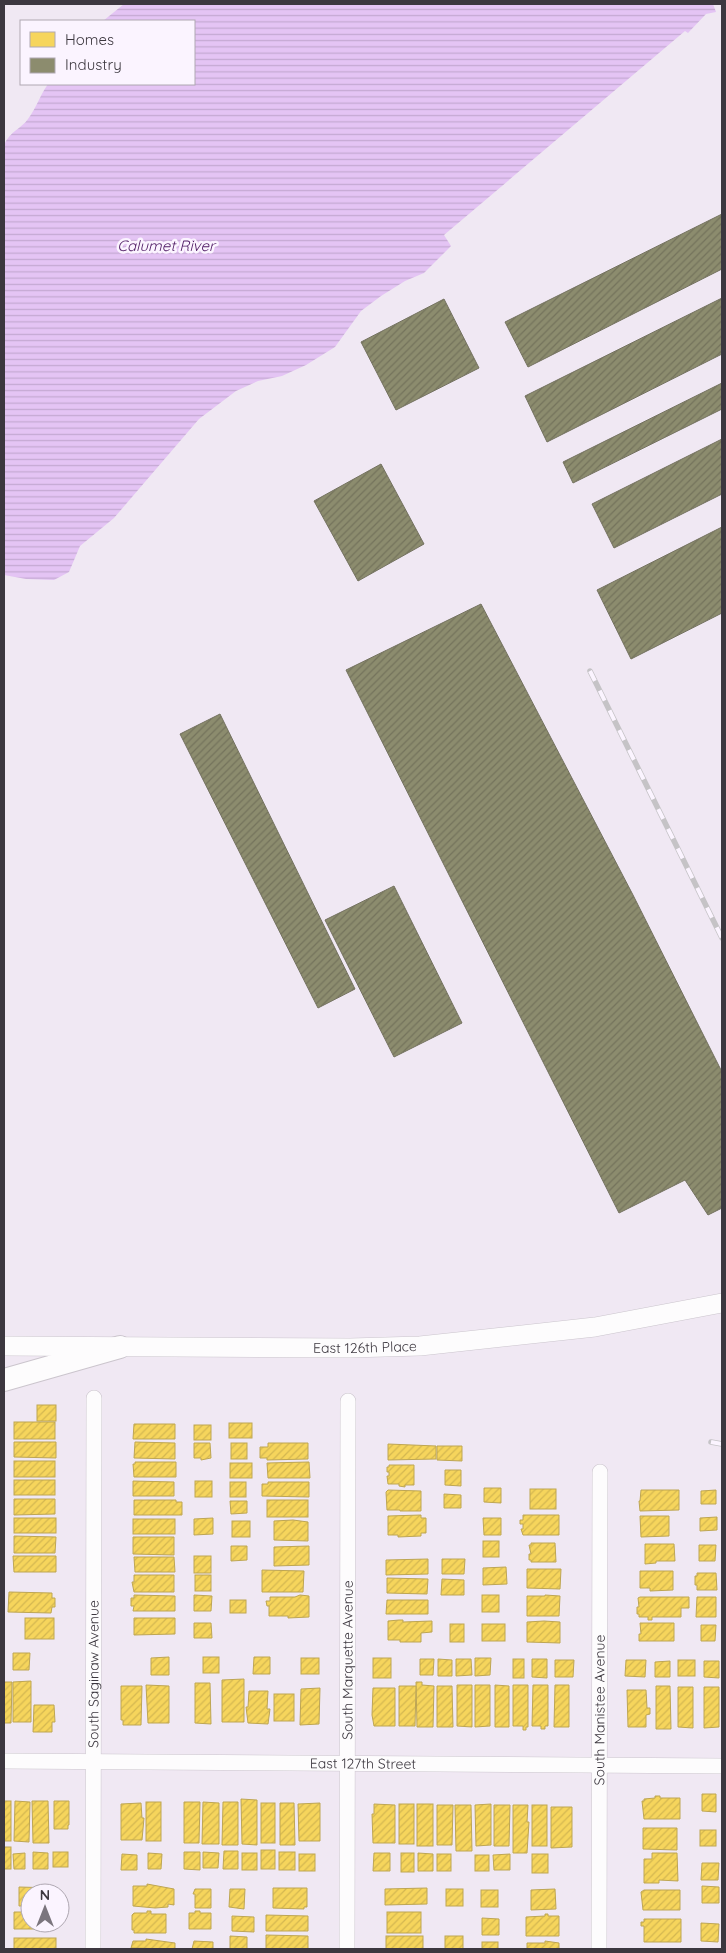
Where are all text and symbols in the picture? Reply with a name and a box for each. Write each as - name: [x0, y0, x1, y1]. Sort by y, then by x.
- legend: [20, 20, 195, 85]
- text: Homes: [65, 30, 114, 49]
- text: Industry: [65, 55, 122, 74]
- water label: Calumet River: [117, 236, 217, 255]
- street label: East 126th Place: [313, 1337, 417, 1357]
- street label: South Marquette Avenue: [338, 1580, 357, 1740]
- street label: South Saginaw Avenue: [84, 1600, 103, 1748]
- street label: South Manistee Avenue: [590, 1634, 609, 1785]
- street label: East 127th Street: [310, 1754, 416, 1773]
- north arrow: [20, 1883, 70, 1933]
- text: N: [40, 1886, 50, 1904]

